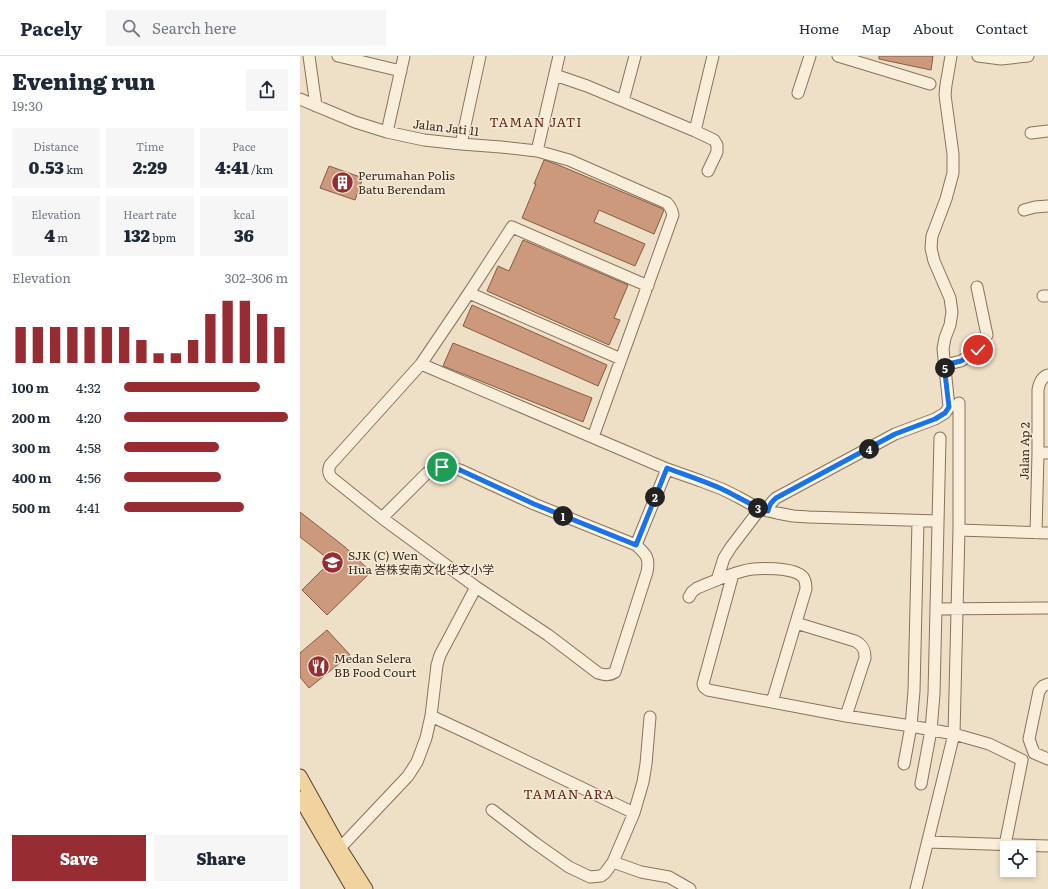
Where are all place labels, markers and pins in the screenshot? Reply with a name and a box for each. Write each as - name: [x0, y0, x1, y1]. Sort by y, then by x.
- place label: Perumahan Polis Batu Berendam: [358, 166, 455, 198]
- building icon: Perumahan Polis Batu Berendam: [329, 170, 355, 196]
- pin: [961, 333, 995, 367]
- pin: 5: [935, 358, 955, 378]
- pin: 4: [859, 439, 879, 459]
- pin: [425, 450, 459, 484]
- pin: 2: [645, 487, 665, 507]
- pin: 3: [748, 498, 768, 518]
- pin: 1: [553, 506, 573, 526]
- place label: SJK (C) Wen Hua 峇株安南文化华文小学: [348, 546, 494, 578]
- school or university icon: SJK (C) Wen Hua 峇株安南文化华文小学: [319, 550, 345, 576]
- place label: Medan Selera BB Food Court: [334, 649, 417, 681]
- restaurant icon: Medan Selera BB Food Court: [305, 653, 331, 679]

